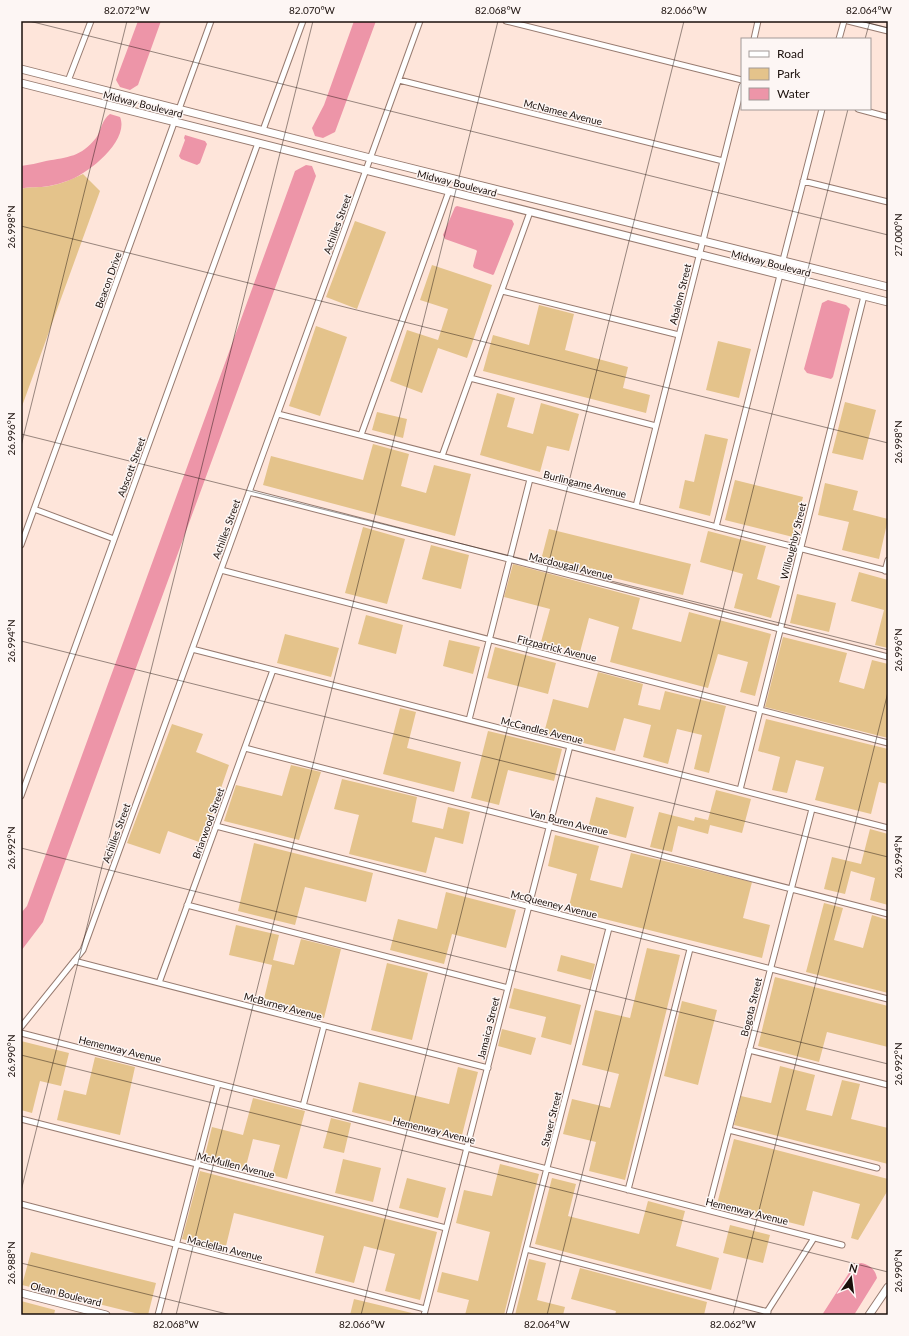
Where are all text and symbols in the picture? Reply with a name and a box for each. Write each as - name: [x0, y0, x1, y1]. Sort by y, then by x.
- text: 82.072°W: [104, 4, 151, 16]
- text: 82.070°W: [289, 4, 336, 16]
- text: 82.068°W: [475, 4, 522, 16]
- text: 82.066°W: [661, 4, 708, 16]
- text: 82.064°W: [846, 4, 893, 16]
- legend: [741, 38, 871, 110]
- text: Road: [777, 46, 804, 61]
- text: Park: [777, 66, 801, 81]
- text: Water: [777, 86, 810, 101]
- street label: Midway Boulevard: [102, 88, 184, 120]
- street label: McNamee Avenue: [523, 96, 603, 128]
- street label: Midway Boulevard: [416, 167, 498, 199]
- street label: Achilles Street: [321, 192, 353, 255]
- text: 26.998°N: [5, 205, 17, 249]
- text: 27.000°N: [892, 213, 904, 257]
- street label: Midway Boulevard: [730, 247, 812, 279]
- street label: Beacon Drive: [92, 250, 124, 310]
- street label: Abalom Street: [667, 262, 693, 326]
- text: 26.996°N: [5, 412, 17, 456]
- text: 26.998°N: [892, 420, 904, 464]
- street label: Abscott Street: [115, 435, 147, 498]
- street label: Burlingame Avenue: [542, 468, 628, 500]
- street label: Achilles Street: [210, 497, 242, 560]
- street label: Willoughby Street: [778, 501, 808, 581]
- street label: Macdougall Avenue: [528, 550, 614, 582]
- text: 26.994°N: [5, 619, 17, 663]
- text: 26.996°N: [892, 628, 904, 672]
- street label: Fitzpatrick Avenue: [516, 632, 598, 664]
- street label: McCandles Avenue: [500, 714, 584, 746]
- street label: Briarwood Street: [190, 785, 227, 860]
- street label: Achilles Street: [100, 801, 132, 864]
- street label: Van Buren Avenue: [528, 806, 610, 838]
- text: 26.992°N: [5, 826, 17, 870]
- text: 26.994°N: [892, 835, 904, 879]
- street label: McQueeney Avenue: [509, 887, 599, 921]
- street label: Bogota Street: [738, 976, 764, 1038]
- street label: McBurney Avenue: [243, 990, 323, 1022]
- street label: Jamaica Street: [475, 995, 502, 1060]
- street label: Hemenway Avenue: [77, 1033, 163, 1065]
- text: 26.990°N: [5, 1034, 17, 1078]
- text: 26.992°N: [892, 1042, 904, 1086]
- street label: Staver Street: [538, 1090, 564, 1148]
- street label: Hemenway Avenue: [391, 1114, 477, 1146]
- street label: McMullen Avenue: [196, 1150, 276, 1180]
- street label: Hemenway Avenue: [704, 1195, 790, 1227]
- street label: Maclellan Avenue: [186, 1233, 264, 1263]
- text: 26.988°N: [5, 1241, 17, 1285]
- text: 26.990°N: [892, 1249, 904, 1293]
- north arrow: [831, 1258, 871, 1298]
- text: N: [848, 1260, 859, 1275]
- street label: Olean Boulevard: [29, 1279, 103, 1309]
- text: 82.068°W: [153, 1318, 200, 1330]
- text: 82.066°W: [339, 1318, 386, 1330]
- text: 82.064°W: [524, 1318, 571, 1330]
- text: 82.062°W: [710, 1318, 757, 1330]

